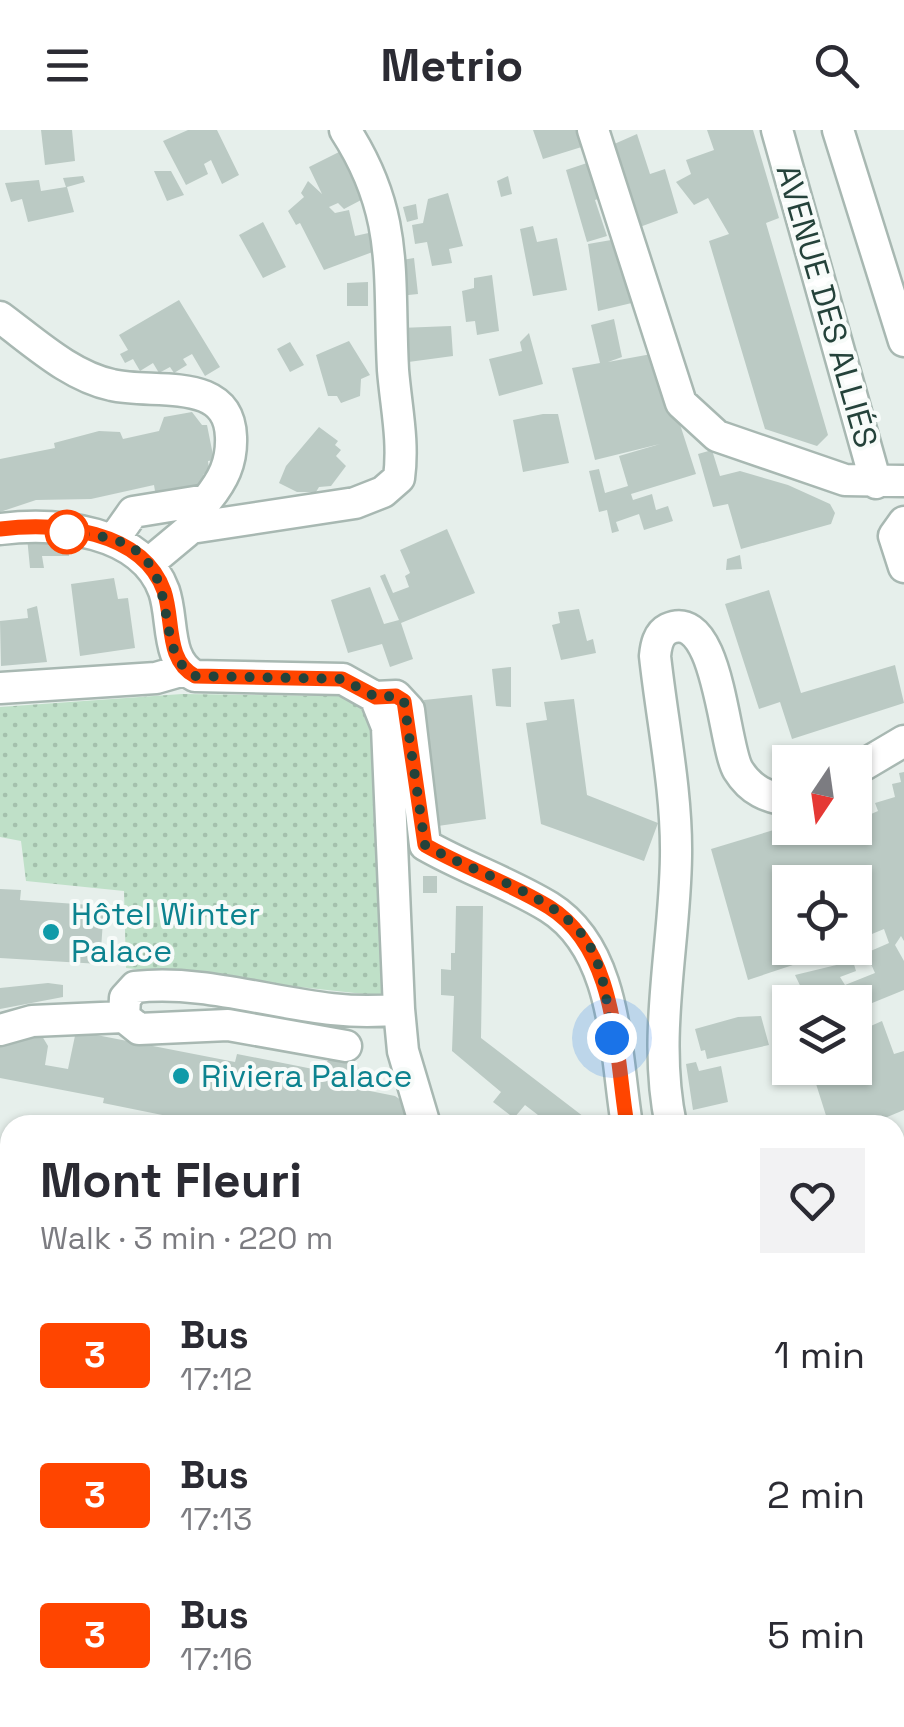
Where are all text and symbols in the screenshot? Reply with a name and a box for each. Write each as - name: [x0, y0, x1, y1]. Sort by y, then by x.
- text: Metrio: [381, 37, 523, 94]
- icon: menu: [40, 38, 95, 93]
- icon: search: [809, 38, 864, 93]
- street label: AVENUE DES ALLIÉS: [767, 160, 887, 452]
- unlabelled marker: [46, 511, 88, 553]
- north arrow: [772, 745, 872, 845]
- map controls: [772, 745, 872, 1085]
- button: locate: [772, 865, 872, 965]
- place label: Hôtel Winter Palace: [71, 894, 260, 971]
- marker: Hôtel Winter Palace: [40, 921, 62, 943]
- button: layers: [772, 985, 872, 1085]
- your location: [587, 1013, 637, 1063]
- place label: Riviera Palace: [201, 1056, 412, 1096]
- marker: Riviera Palace: [170, 1065, 192, 1087]
- button: heart: [760, 1148, 865, 1253]
- text: Mont Fleuri: [40, 1150, 302, 1211]
- text: Walk · 3 min · 220 m: [40, 1218, 333, 1258]
- text: Bus: [180, 1311, 249, 1359]
- text: 1 min: [774, 1331, 865, 1379]
- text: 3: [84, 1333, 106, 1377]
- text: 17:12: [180, 1359, 252, 1399]
- text: Bus: [180, 1451, 249, 1499]
- text: 2 min: [767, 1471, 865, 1519]
- text: 3: [84, 1473, 106, 1517]
- text: 17:13: [180, 1499, 252, 1539]
- text: Bus: [180, 1591, 249, 1639]
- text: 5 min: [767, 1611, 865, 1659]
- text: 3: [84, 1613, 106, 1657]
- text: 17:16: [180, 1639, 252, 1679]

